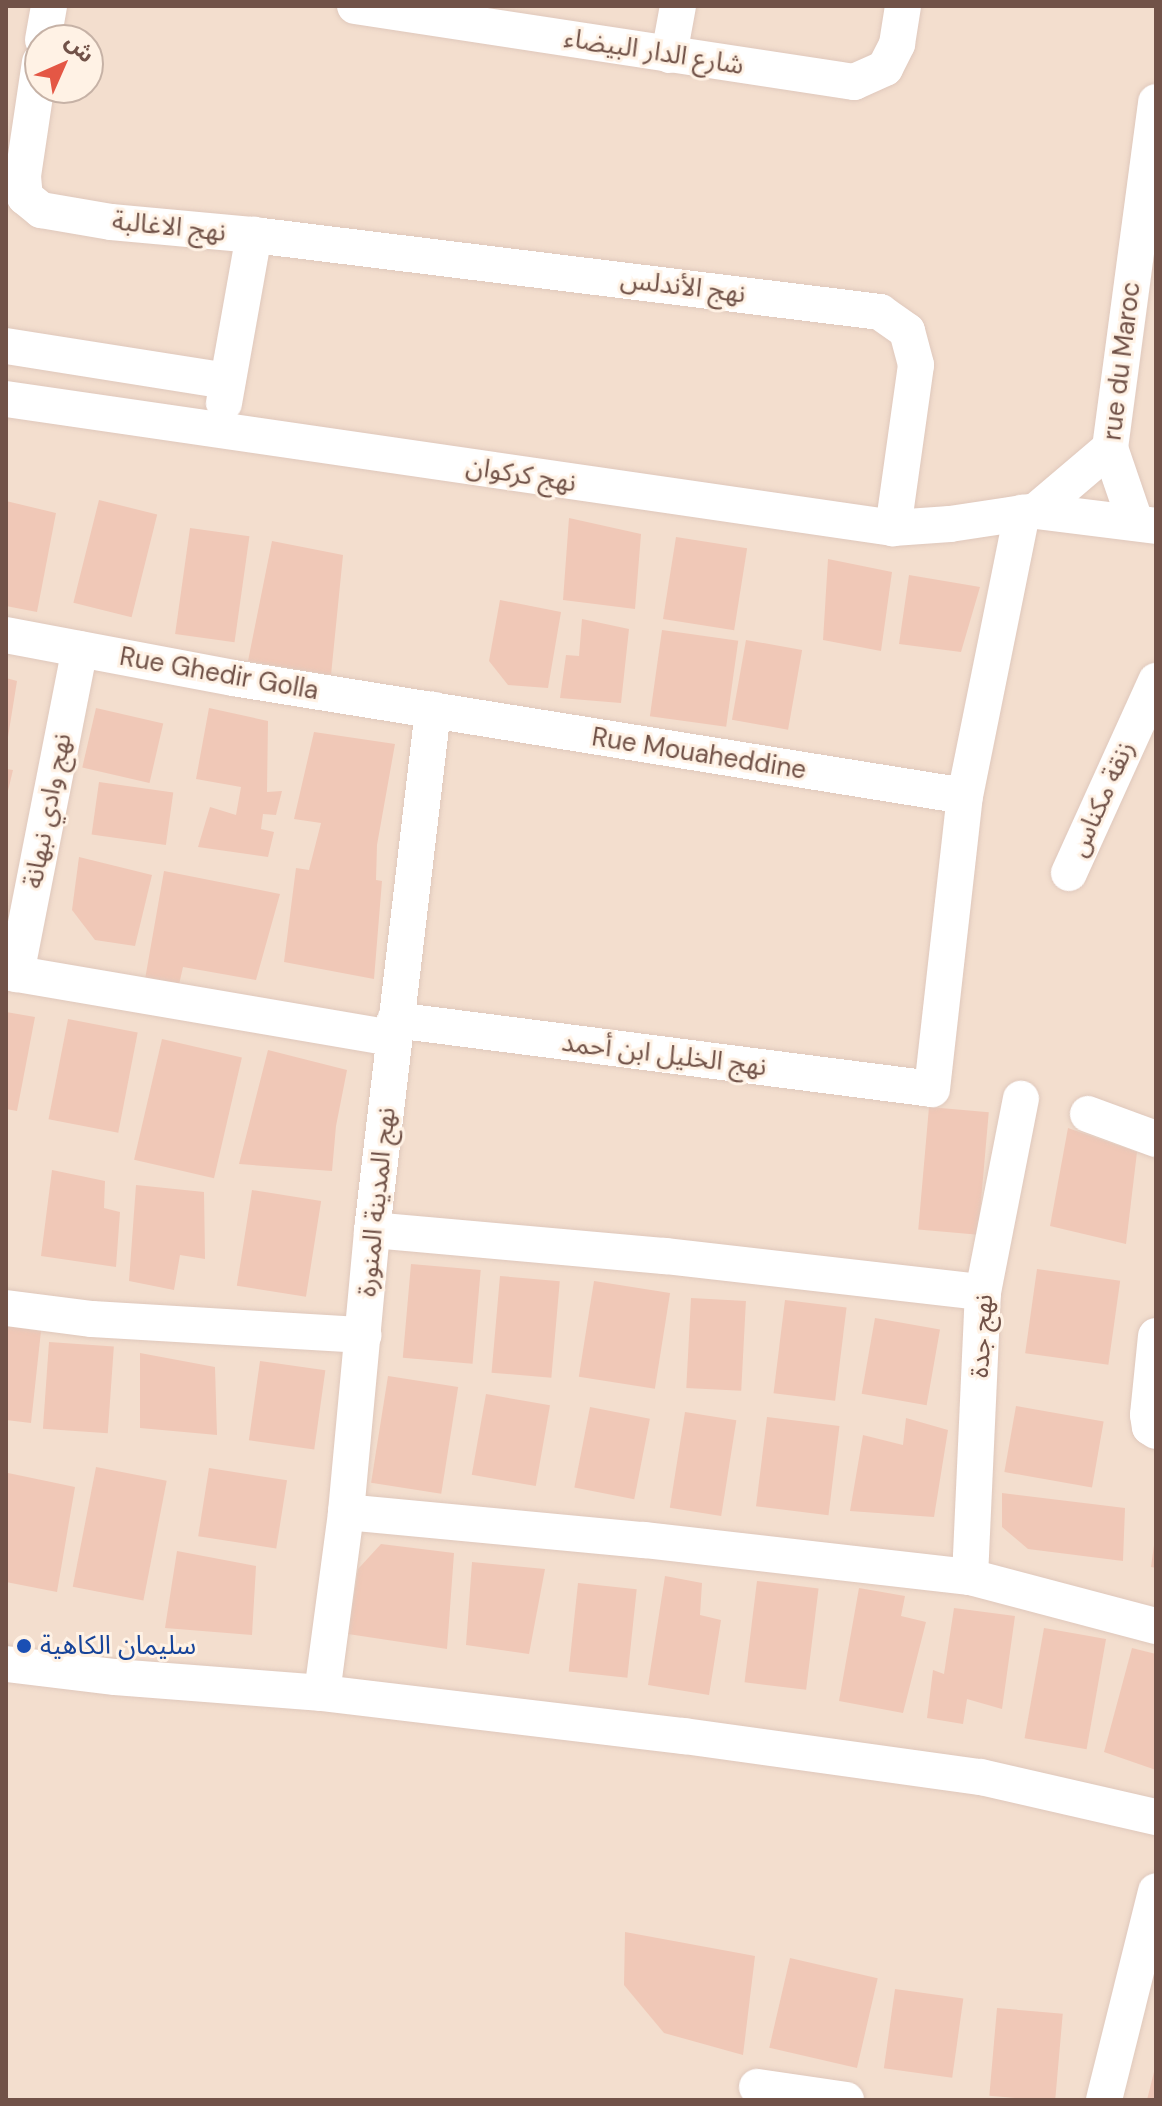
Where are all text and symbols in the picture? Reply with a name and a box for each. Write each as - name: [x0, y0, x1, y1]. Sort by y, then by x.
- street label: شارع الدار البيضاء: [562, 22, 746, 82]
- north arrow: [24, 24, 104, 104]
- text: ش: [59, 27, 101, 69]
- street label: نهج الاغالبة: [111, 206, 227, 248]
- street label: نهج الأندلس: [619, 264, 747, 310]
- street label: rue du Maroc: [1097, 280, 1147, 442]
- street label: نهج كركوان: [464, 451, 578, 499]
- street label: Rue Ghedir Golla: [117, 641, 321, 707]
- street label: Rue Mouaheddine: [590, 722, 808, 786]
- street label: نهج وادي نبهانة: [18, 731, 78, 891]
- street label: زنقة مكناس: [1063, 736, 1141, 862]
- street label: نهج الخليل ابن أحمد: [560, 1027, 768, 1083]
- street label: نهج المدينة المنورة: [352, 1106, 402, 1298]
- street label: نهج جدة: [964, 1293, 1000, 1379]
- place label: سليمان الكاهية: [40, 1630, 196, 1662]
- marker: سليمان الكاهية: [15, 1637, 33, 1655]

